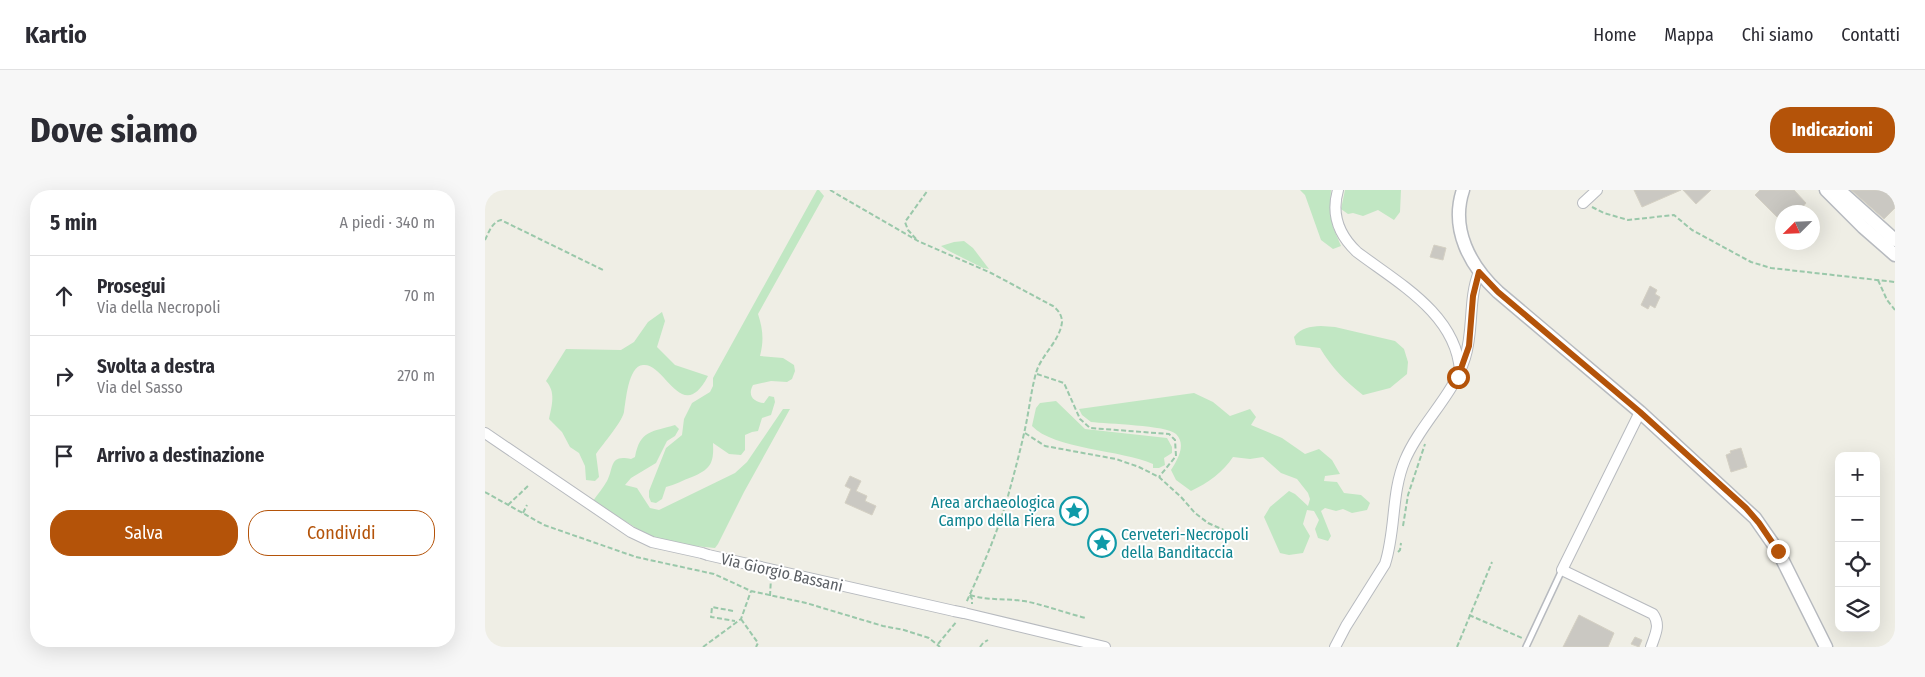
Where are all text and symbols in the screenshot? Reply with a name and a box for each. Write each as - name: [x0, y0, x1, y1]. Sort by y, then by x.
- text: Kartio: [25, 21, 87, 49]
- text: Home: [1593, 24, 1636, 46]
- text: Mappa: [1664, 24, 1714, 46]
- text: Chi siamo: [1742, 24, 1813, 46]
- text: Contatti: [1841, 24, 1900, 46]
- button: Indicazioni: [1770, 107, 1895, 153]
- text: Dove siamo: [30, 109, 198, 151]
- north arrow: [1775, 205, 1820, 250]
- text: 5 min: [50, 210, 97, 236]
- text: A piedi · 340 m: [340, 213, 435, 232]
- text: Prosegui: [97, 275, 166, 298]
- icon: ahead: [50, 282, 78, 310]
- text: 70 m: [404, 286, 435, 305]
- text: Via della Necropoli: [97, 298, 220, 317]
- text: Svolta a destra: [97, 355, 215, 378]
- icon: right: [50, 362, 78, 390]
- text: 270 m: [397, 366, 435, 385]
- route start: [1447, 366, 1470, 389]
- text: Via del Sasso: [97, 378, 183, 397]
- icon: arrive: [50, 442, 78, 470]
- text: Arrivo a destinazione: [97, 444, 264, 467]
- map controls: [1835, 452, 1880, 632]
- button: +: [1835, 452, 1880, 497]
- place label: Area archaeologica Campo della Fiera: [931, 493, 1055, 530]
- place icon: Area archaeologica Campo della Fiera: [1059, 496, 1089, 526]
- button: −: [1835, 497, 1880, 542]
- button: Salva: [50, 510, 238, 556]
- button: Condividi: [248, 510, 435, 556]
- place label: Cerveteri-Necropoli della Banditaccia: [1121, 525, 1249, 562]
- place icon: Cerveteri-Necropoli della Banditaccia: [1087, 528, 1117, 558]
- route end: [1767, 540, 1790, 563]
- button: locate: [1835, 542, 1880, 587]
- street label: Via Giorgio Bassani: [719, 549, 845, 596]
- button: layers: [1835, 587, 1880, 632]

